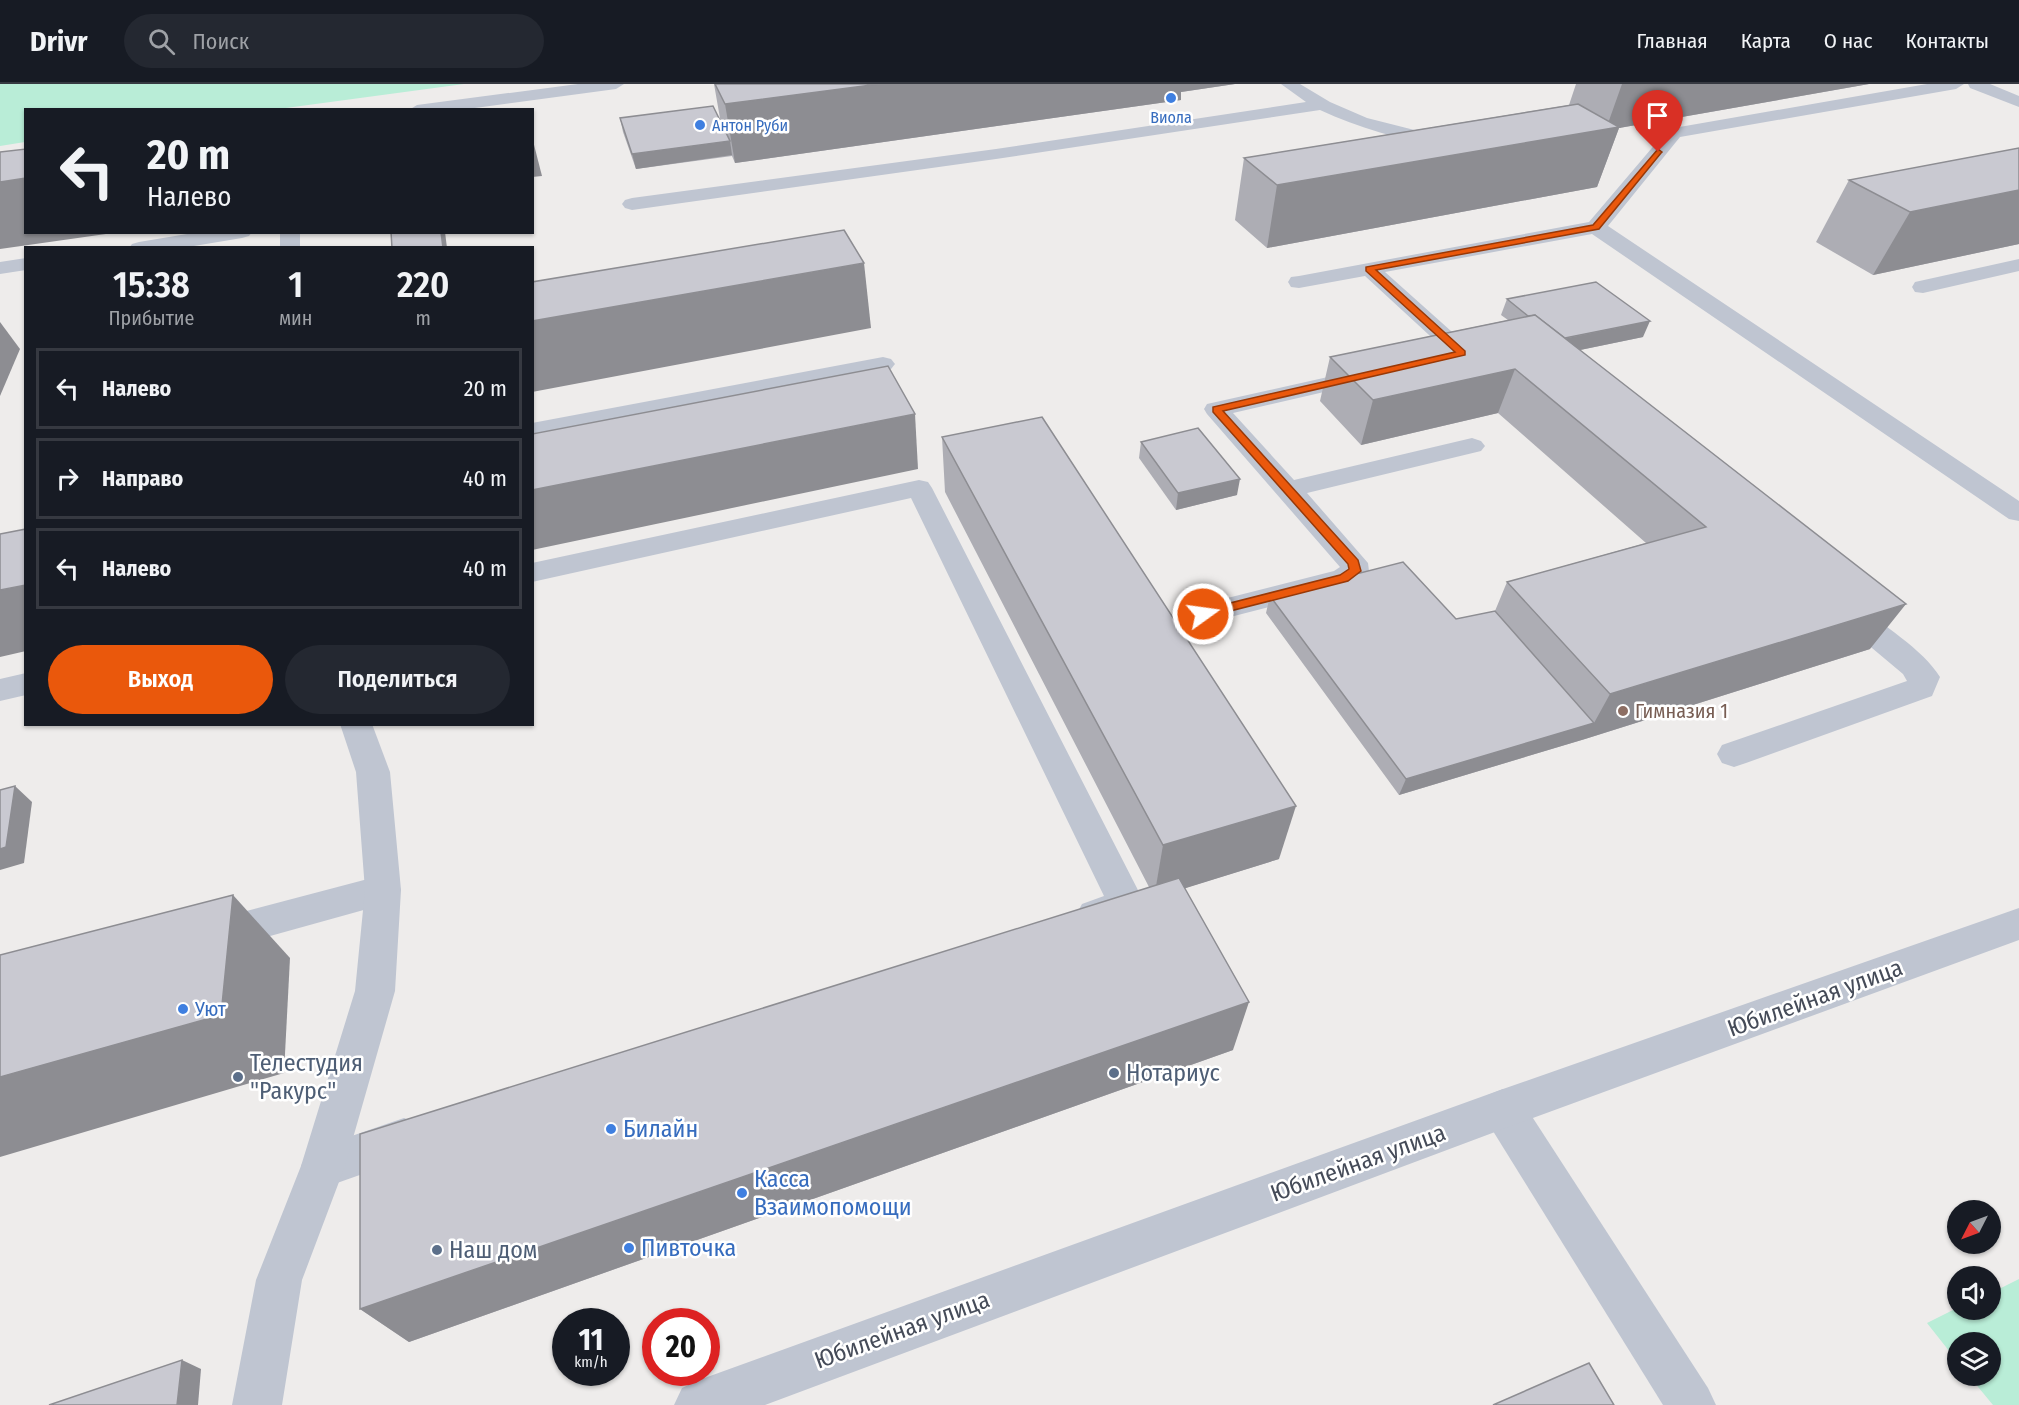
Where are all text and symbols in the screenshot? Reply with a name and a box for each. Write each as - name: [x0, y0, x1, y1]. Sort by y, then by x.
- search box: [124, 14, 544, 68]
- text: Drivr: [30, 25, 88, 58]
- icon: search: [145, 25, 178, 58]
- text: Поиск: [193, 28, 249, 55]
- text: Главная: [1637, 28, 1708, 54]
- text: Карта: [1741, 28, 1791, 54]
- text: О нас: [1824, 28, 1872, 54]
- text: Контакты: [1905, 28, 1989, 54]
- pin: [1632, 90, 1683, 152]
- marker: Виола: [1164, 91, 1178, 105]
- icon: arrive: [1641, 99, 1674, 132]
- place label: Виола: [1150, 108, 1192, 127]
- place label: Антон Руби: [712, 116, 788, 135]
- marker: Антон Руби: [693, 118, 707, 132]
- text: 20 m: [147, 130, 230, 180]
- icon: left: [48, 132, 126, 210]
- text: Налево: [147, 181, 231, 213]
- text: 15:38: [113, 263, 190, 307]
- text: 1: [288, 263, 303, 307]
- text: 220: [397, 263, 449, 307]
- text: Прибытие: [109, 306, 194, 330]
- text: мин: [279, 306, 312, 330]
- text: m: [416, 306, 431, 330]
- icon: left: [51, 372, 84, 405]
- text: Налево: [102, 375, 171, 402]
- text: 20 m: [464, 375, 507, 402]
- icon: right: [51, 462, 84, 495]
- text: Направо: [102, 465, 183, 492]
- text: 40 m: [463, 465, 507, 492]
- icon: left: [51, 552, 84, 585]
- text: Налево: [102, 555, 171, 582]
- text: 40 m: [463, 555, 507, 582]
- position arrow: [1171, 582, 1235, 646]
- button: Выход: [48, 645, 273, 714]
- button: Поделиться: [285, 645, 510, 714]
- place label: Гимназия 1: [1635, 699, 1728, 723]
- marker: Гимназия 1: [1616, 704, 1630, 718]
- street label: Юбилейная улица: [1724, 953, 1906, 1043]
- place label: Уют: [194, 997, 227, 1021]
- marker: Уют: [176, 1002, 190, 1016]
- place label: Телестудия "Ракурс": [250, 1049, 363, 1105]
- place label: Нотариус: [1126, 1059, 1220, 1087]
- marker: Нотариус: [1107, 1066, 1121, 1080]
- marker: Телестудия "Ракурс": [231, 1070, 245, 1084]
- place label: Билайн: [623, 1115, 698, 1143]
- street label: Юбилейная улица: [1267, 1118, 1449, 1208]
- marker: Билайн: [604, 1122, 618, 1136]
- place label: Касса Взаимопомощи: [754, 1165, 912, 1221]
- marker: Касса Взаимопомощи: [735, 1186, 749, 1200]
- north arrow: [1947, 1200, 2001, 1254]
- map controls: [1947, 1200, 2001, 1386]
- place label: Пивточка: [641, 1234, 736, 1262]
- place label: Наш дом: [449, 1236, 537, 1264]
- marker: Пивточка: [622, 1241, 636, 1255]
- marker: Наш дом: [430, 1243, 444, 1257]
- button: sound: [1947, 1266, 2001, 1320]
- street label: Юбилейная улица: [811, 1285, 993, 1375]
- speed limit sign: 20: [642, 1308, 720, 1386]
- text: 11: [579, 1322, 603, 1358]
- button: layers: [1947, 1332, 2001, 1386]
- text: km/h: [574, 1353, 608, 1371]

